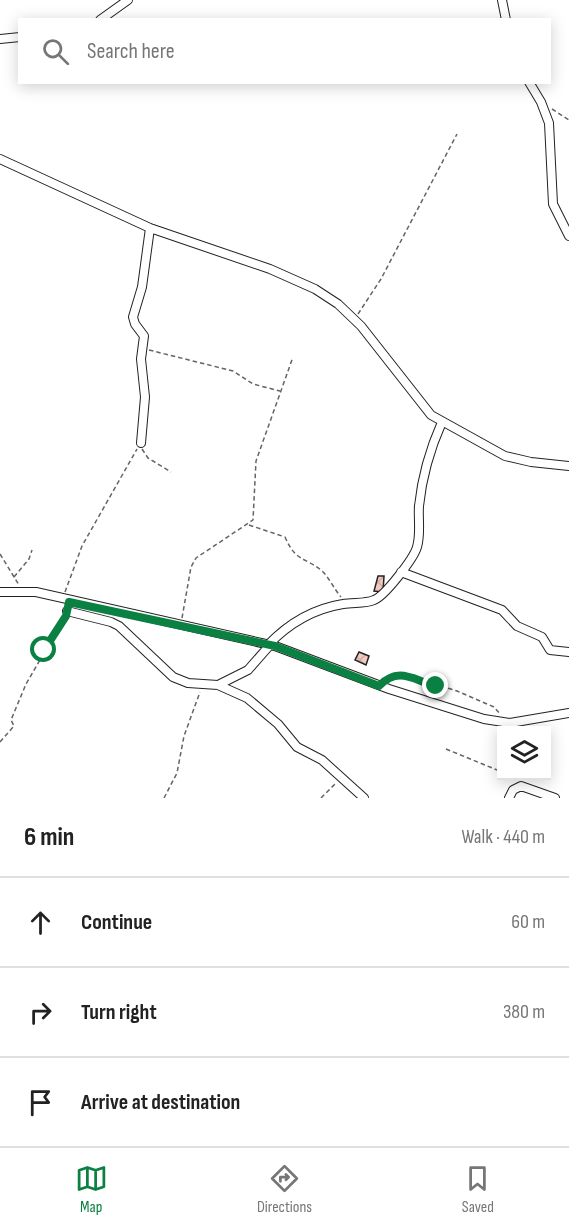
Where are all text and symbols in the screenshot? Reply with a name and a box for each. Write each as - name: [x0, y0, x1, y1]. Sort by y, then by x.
- search box: [18, 18, 551, 84]
- icon: search: [39, 35, 72, 68]
- text: Search here: [87, 38, 174, 65]
- route start: [30, 636, 56, 662]
- route end: [422, 672, 448, 698]
- map controls: [497, 726, 551, 780]
- button: layers: [497, 726, 551, 780]
- text: 6 min: [24, 822, 74, 853]
- text: Walk · 440 m: [461, 825, 545, 849]
- icon: ahead: [24, 906, 57, 939]
- text: Continue: [81, 909, 152, 936]
- text: 60 m: [511, 910, 545, 934]
- icon: right: [24, 996, 57, 1029]
- text: Turn right: [81, 999, 157, 1026]
- text: 380 m: [503, 1000, 545, 1024]
- icon: arrive: [24, 1086, 57, 1119]
- text: Arrive at destination: [81, 1089, 240, 1116]
- tab: Map: [75, 1162, 108, 1217]
- tab: Directions: [257, 1162, 312, 1217]
- tab: Saved: [461, 1162, 494, 1217]

